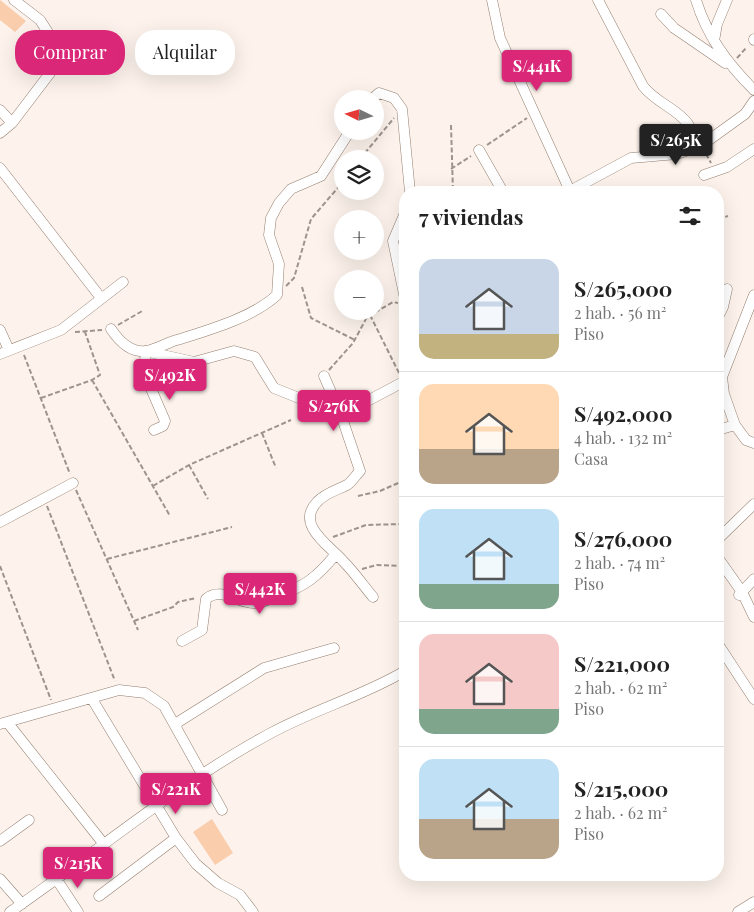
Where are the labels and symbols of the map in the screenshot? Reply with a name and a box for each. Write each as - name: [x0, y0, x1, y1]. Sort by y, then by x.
- pin: S/441K: [496, 49, 578, 92]
- north arrow: [334, 90, 384, 140]
- pin: S/265K: [635, 124, 717, 166]
- pin: S/492K: [129, 358, 211, 401]
- pin: S/276K: [293, 390, 375, 432]
- pin: S/442K: [219, 572, 301, 615]
- pin: S/221K: [135, 772, 217, 815]
- pin: S/215K: [37, 846, 119, 889]

